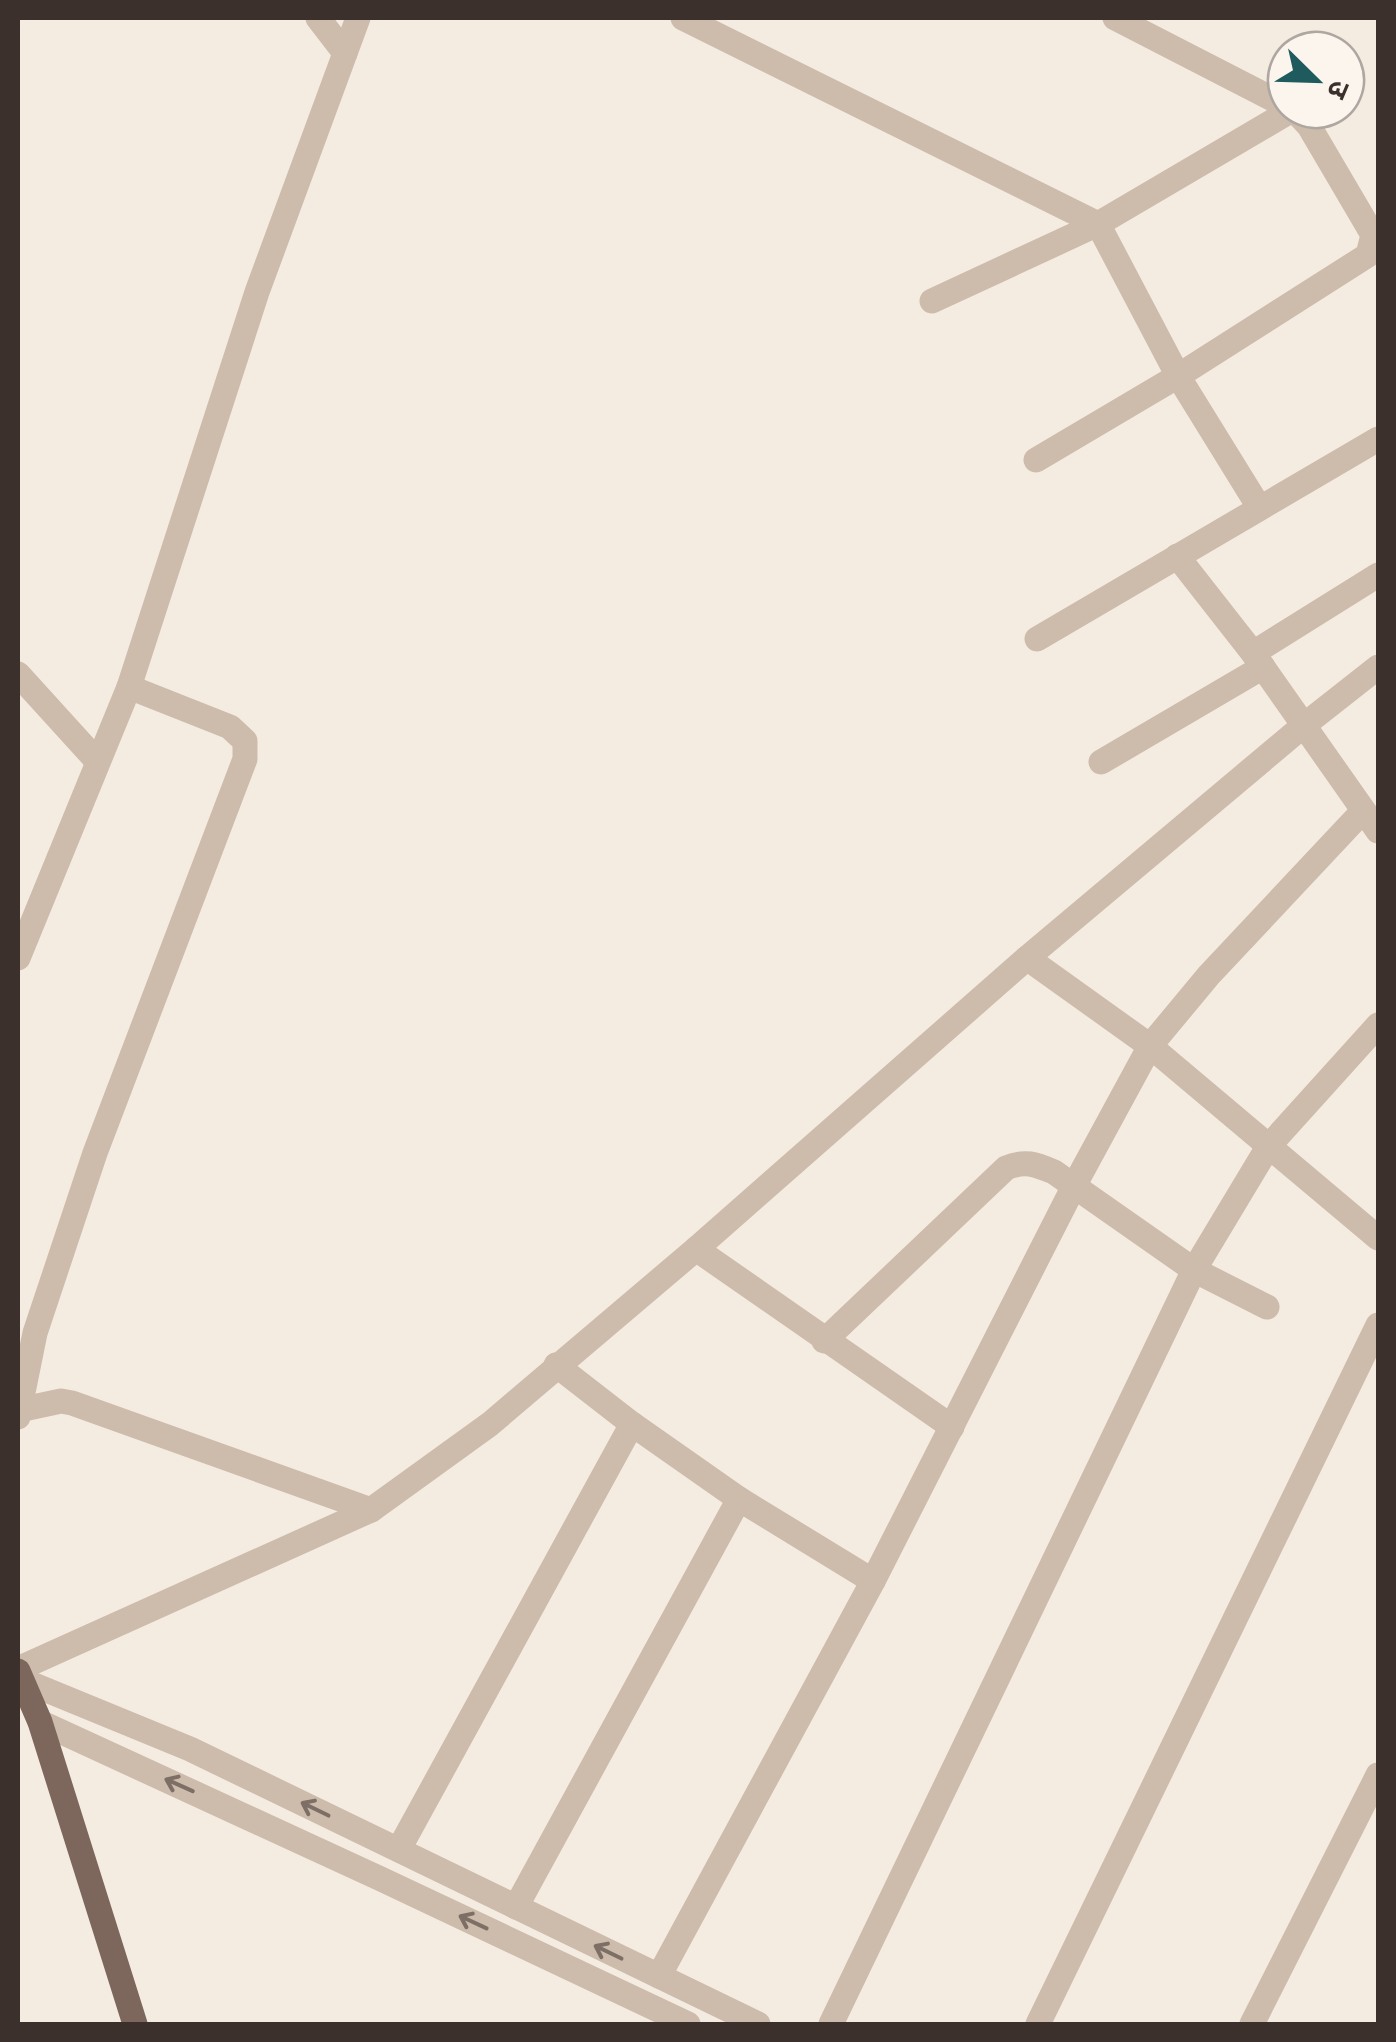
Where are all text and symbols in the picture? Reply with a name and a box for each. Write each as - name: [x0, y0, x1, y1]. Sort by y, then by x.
- north arrow: [1266, 30, 1366, 130]
- text: उ: [1321, 76, 1356, 104]
- one-way arrow: [164, 1775, 195, 1793]
- one-way arrow: [301, 1799, 331, 1818]
- one-way arrow: [459, 1912, 489, 1931]
- one-way arrow: [593, 1941, 623, 1960]

